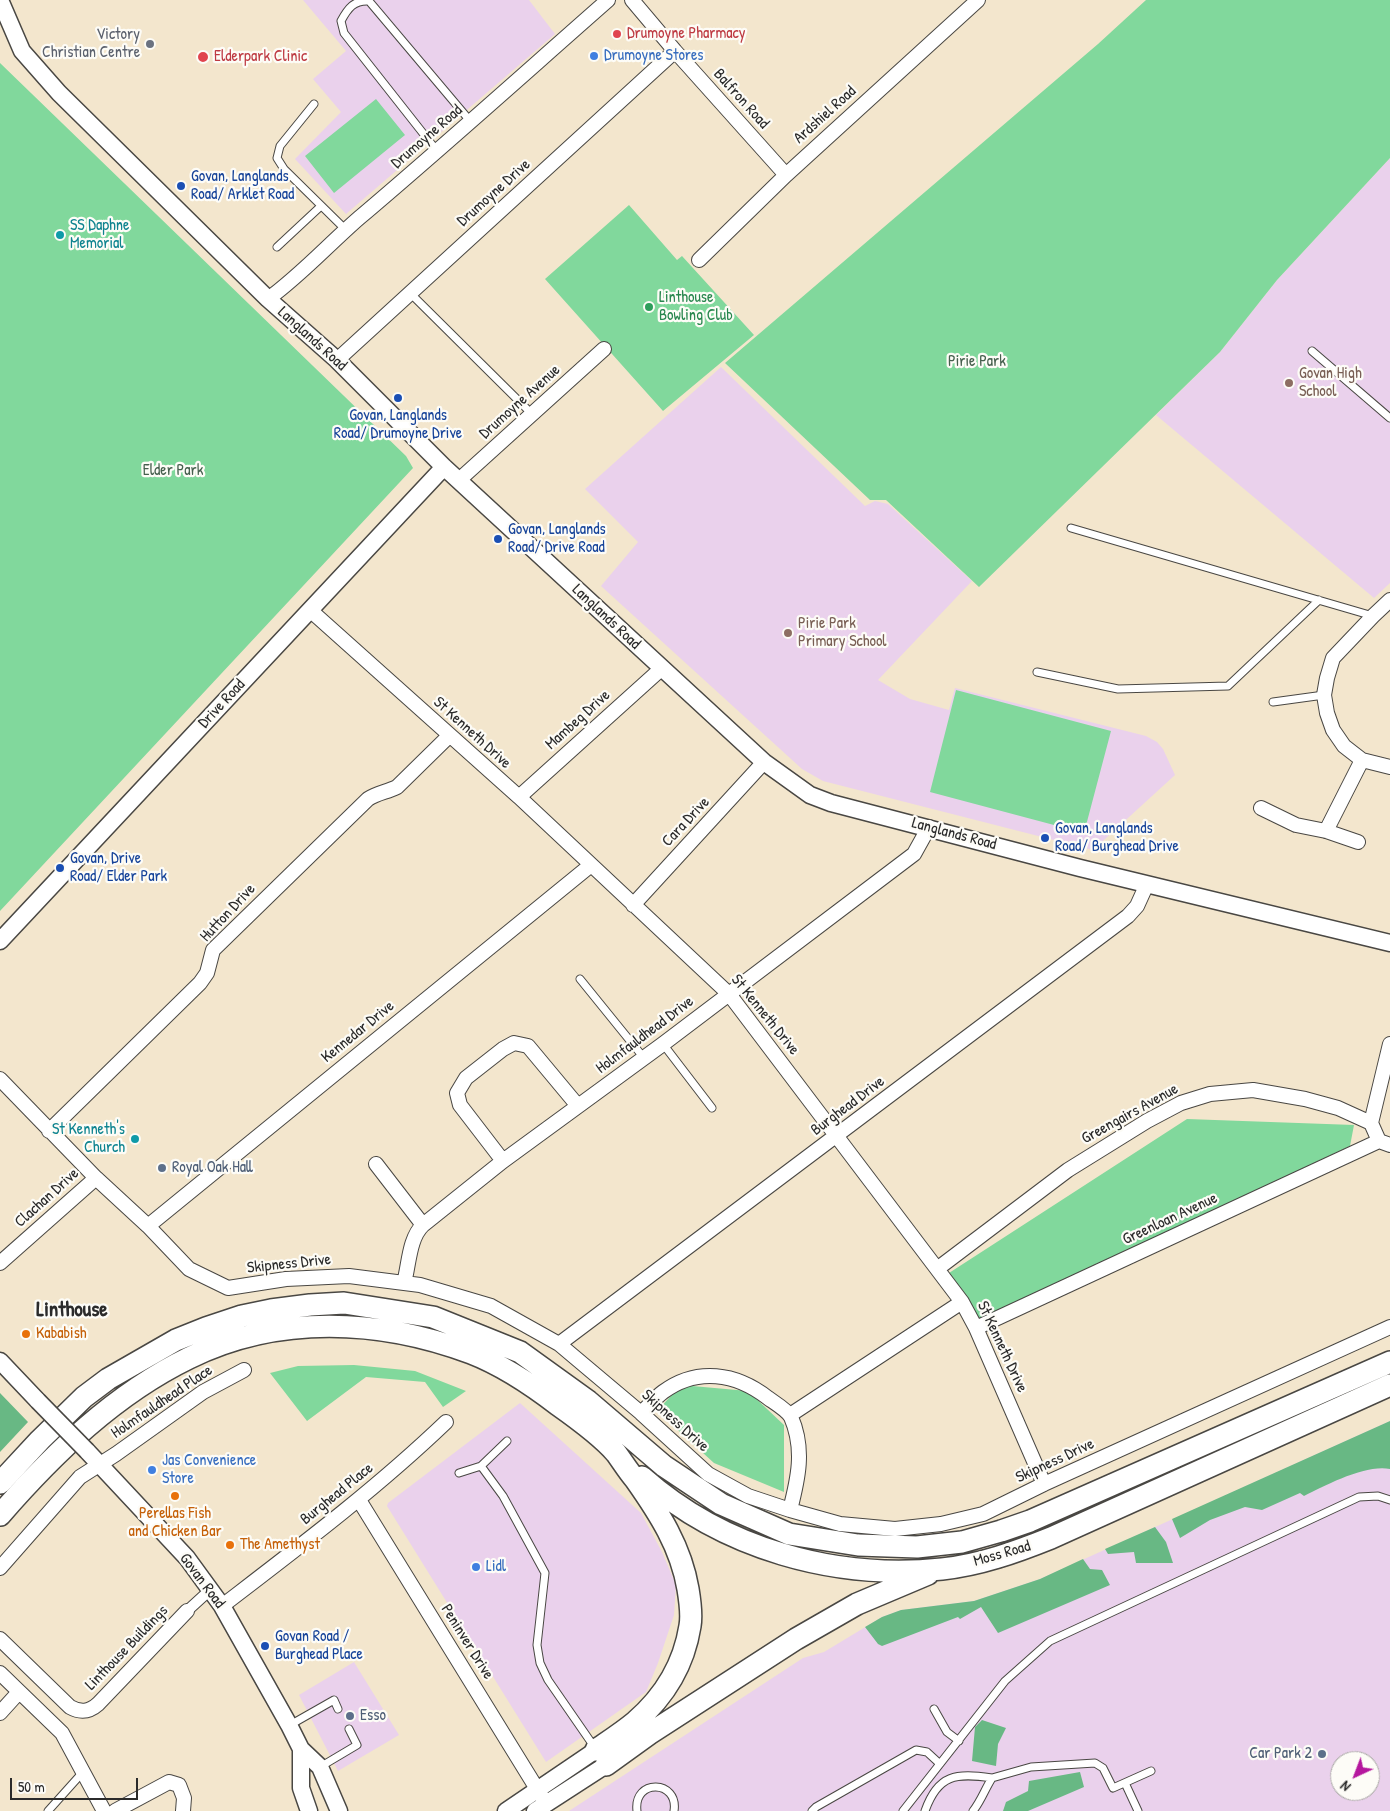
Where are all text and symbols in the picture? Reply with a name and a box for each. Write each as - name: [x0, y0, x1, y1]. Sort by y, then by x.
- place label: Drumoyne Pharmacy: [627, 24, 746, 44]
- place label: Victory Christian Centre: [42, 25, 140, 63]
- marker: Drumoyne Pharmacy: [611, 28, 623, 40]
- marker: Victory Christian Centre: [144, 38, 156, 50]
- place label: Drumoyne Stores: [604, 46, 704, 66]
- place label: Elderpark Clinic: [214, 47, 307, 67]
- marker: Elderpark Clinic: [196, 50, 210, 64]
- marker: Drumoyne Stores: [588, 50, 600, 62]
- street label: Balfron Road: [709, 65, 773, 133]
- street label: Ardshiel Road: [790, 82, 860, 148]
- street label: Drumoyne Road: [388, 101, 466, 173]
- street label: Drumoyne Drive: [454, 155, 534, 231]
- place label: Govan, Langlands Road/ Arklet Road: [191, 167, 294, 205]
- marker: Govan, Langlands Road/ Arklet Road: [175, 180, 187, 192]
- place label: SS Daphne Memorial: [70, 216, 129, 254]
- marker: SS Daphne Memorial: [54, 229, 66, 241]
- place label: Linthouse Bowling Club: [659, 288, 733, 326]
- marker: Linthouse Bowling Club: [643, 301, 655, 313]
- street label: Langlands Road: [273, 303, 351, 375]
- park label: Pirie Park: [948, 352, 1006, 372]
- street label: Drumoyne Avenue: [476, 361, 564, 443]
- place label: Govan High School: [1299, 364, 1362, 402]
- marker: Govan High School: [1283, 377, 1295, 389]
- marker: Govan, Langlands Road/ Drumoyne Drive: [392, 392, 404, 404]
- place label: Govan, Langlands Road/ Drumoyne Drive: [334, 406, 462, 444]
- park label: Elder Park: [143, 461, 203, 481]
- place label: Govan, Langlands Road/ Drive Road: [508, 520, 606, 558]
- marker: Govan, Langlands Road/ Drive Road: [492, 533, 504, 545]
- street label: Langlands Road: [568, 580, 644, 654]
- place label: Pirie Park Primary School: [798, 614, 887, 652]
- marker: Pirie Park Primary School: [782, 627, 794, 639]
- street label: Drive Road: [195, 676, 249, 732]
- street label: Mambeg Drive: [542, 686, 614, 754]
- street label: St Kenneth Drive: [429, 693, 515, 773]
- street label: Cara Drive: [658, 793, 714, 851]
- street label: Langlands Road: [910, 814, 998, 854]
- place label: Govan, Langlands Road/ Burghead Drive: [1055, 819, 1179, 857]
- marker: Govan, Langlands Road/ Burghead Drive: [1039, 832, 1051, 844]
- place label: Govan, Drive Road/ Elder Park: [70, 849, 167, 887]
- marker: Govan, Drive Road/ Elder Park: [54, 862, 66, 874]
- street label: Hutton Drive: [196, 880, 260, 946]
- street label: St Kenneth Drive: [727, 971, 803, 1059]
- street label: Holmfauldhead Drive: [592, 992, 698, 1078]
- street label: Kennedar Drive: [318, 997, 398, 1067]
- street label: Burghead Drive: [807, 1072, 889, 1140]
- street label: Greengairs Avenue: [1078, 1080, 1182, 1148]
- place label: St Kenneth's Church: [52, 1120, 125, 1158]
- marker: St Kenneth's Church: [129, 1133, 141, 1145]
- place label: Royal Oak Hall: [172, 1158, 253, 1178]
- marker: Royal Oak Hall: [156, 1162, 168, 1174]
- street label: Clachan Drive: [11, 1164, 83, 1232]
- street label: Greenloan Avenue: [1120, 1189, 1220, 1249]
- street label: Skipness Drive: [246, 1250, 332, 1278]
- district label: Linthouse: [36, 1297, 108, 1323]
- street label: St Kenneth Drive: [973, 1298, 1031, 1396]
- place label: Kababish: [36, 1324, 87, 1344]
- marker: Kababish: [20, 1328, 32, 1340]
- street label: Holmfauldhead Place: [108, 1361, 216, 1443]
- street label: Skipness Drive: [637, 1386, 713, 1456]
- street label: Skipness Drive: [1013, 1435, 1097, 1487]
- place label: Jas Convenience Store: [162, 1451, 256, 1489]
- street label: Burghead Place: [297, 1459, 377, 1529]
- marker: Jas Convenience Store: [146, 1464, 158, 1476]
- marker: Perellas Fish and Chicken Bar: [169, 1490, 181, 1502]
- place label: Perellas Fish and Chicken Bar: [128, 1504, 222, 1542]
- place label: The Amethyst: [240, 1535, 320, 1555]
- street label: Moss Road: [971, 1537, 1033, 1571]
- marker: The Amethyst: [224, 1539, 236, 1551]
- street label: Govan Road: [175, 1550, 229, 1612]
- place label: Lidl: [486, 1557, 506, 1577]
- marker: Lidl: [470, 1561, 482, 1573]
- street label: Peninver Drive: [436, 1601, 498, 1683]
- street label: Linthouse Buildings: [82, 1602, 172, 1694]
- place label: Govan Road / Burghead Place: [275, 1627, 363, 1665]
- marker: Govan Road / Burghead Place: [259, 1640, 271, 1652]
- place label: Esso: [360, 1706, 386, 1726]
- marker: Esso: [344, 1710, 356, 1722]
- place label: Car Park 2: [1249, 1744, 1312, 1764]
- marker: Car Park 2: [1316, 1748, 1328, 1760]
- north arrow: [1330, 1751, 1380, 1801]
- scale bar: [12, 1768, 140, 1800]
- text: 50 m: [18, 1776, 45, 1797]
- text: N: [1336, 1777, 1354, 1796]

